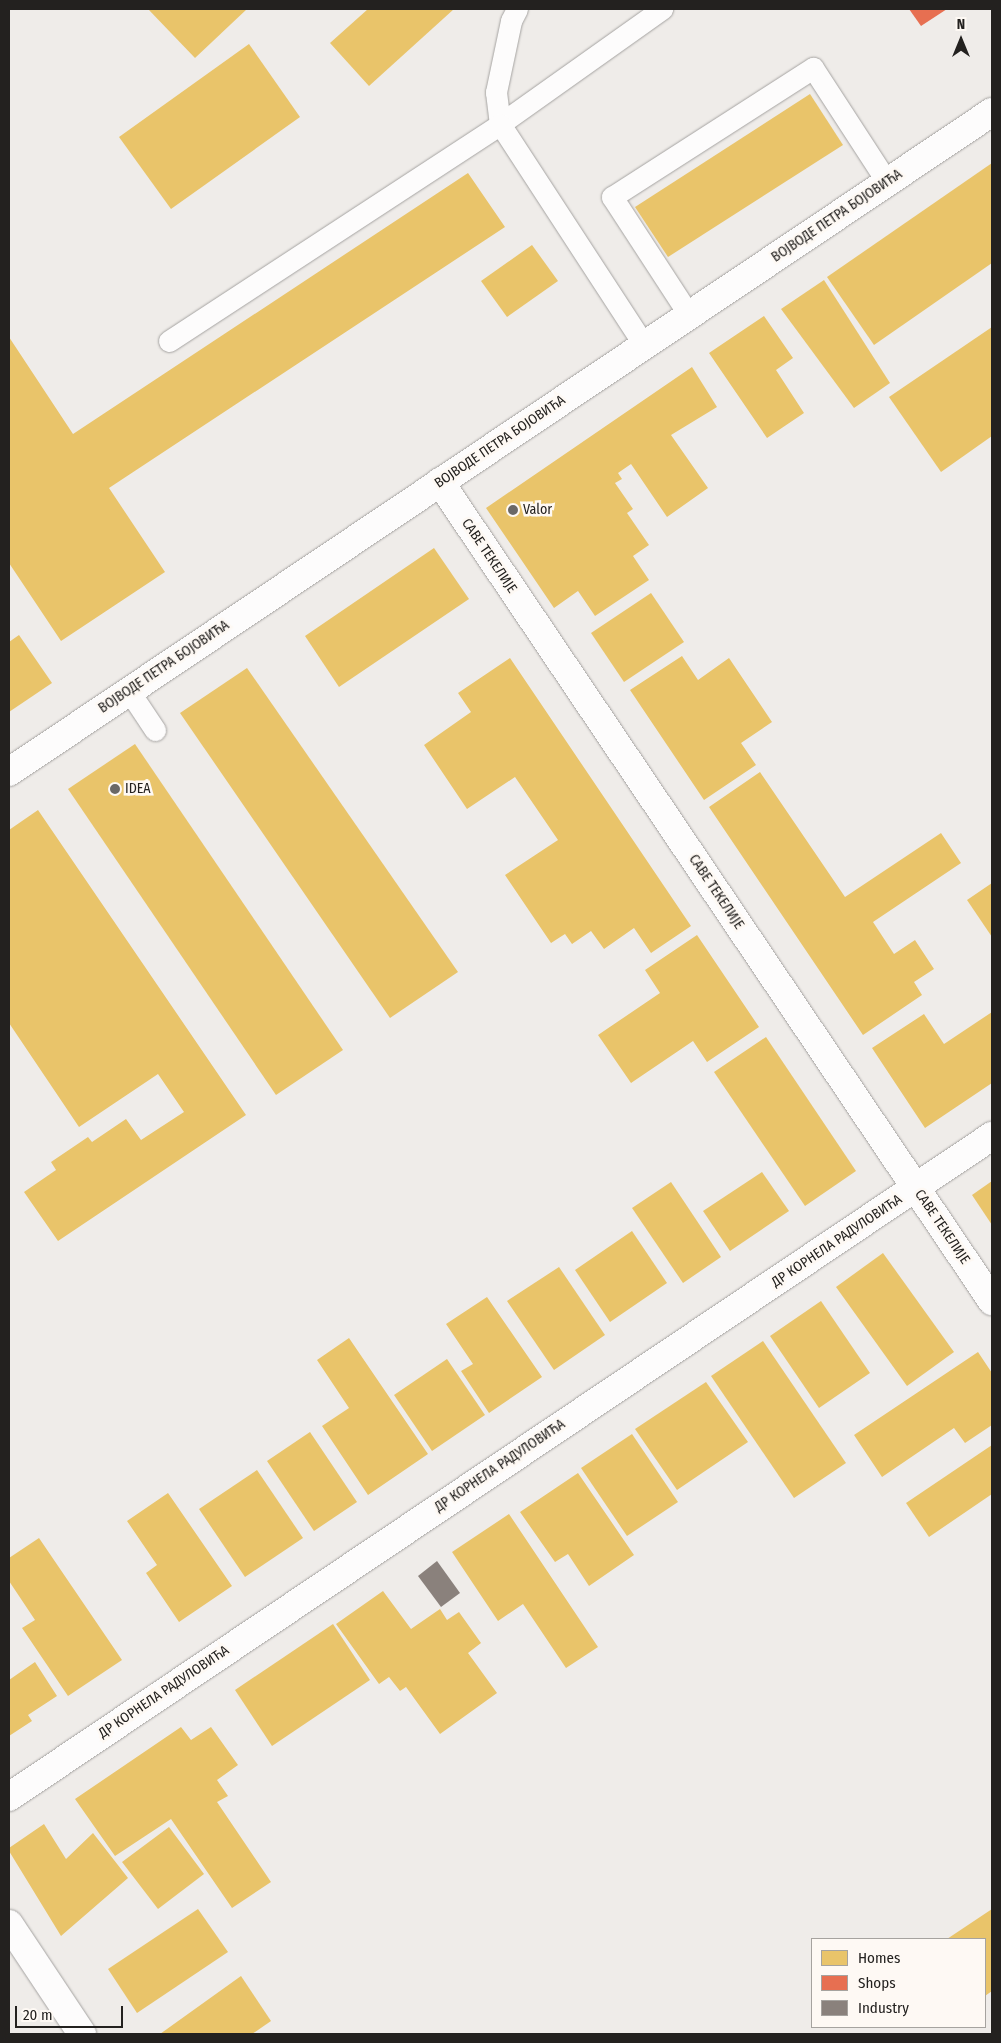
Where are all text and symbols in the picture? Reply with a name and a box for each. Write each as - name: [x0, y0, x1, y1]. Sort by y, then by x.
- north arrow: [936, 15, 986, 65]
- text: N: [957, 16, 965, 33]
- street label: ВОЈВОДЕ ПЕТРА БОЈОВИЋА: [768, 166, 906, 266]
- street label: ВОЈВОДЕ ПЕТРА БОЈОВИЋА: [431, 392, 569, 492]
- place label: Valor: [523, 502, 552, 518]
- marker: Valor: [507, 504, 519, 516]
- street label: САВЕ ТЕКЕЛИЈЕ: [458, 516, 520, 596]
- street label: ВОЈВОДЕ ПЕТРА БОЈОВИЋА: [95, 617, 233, 717]
- place label: IDEA: [125, 781, 151, 797]
- marker: IDEA: [109, 783, 121, 795]
- street label: САВЕ ТЕКЕЛИЈЕ: [685, 852, 747, 932]
- street label: САВЕ ТЕКЕЛИЈЕ: [911, 1187, 973, 1267]
- street label: ДР КОРНЕЛА РАДУЛОВИЋА: [769, 1191, 905, 1291]
- street label: ДР КОРНЕЛА РАДУЛОВИЋА: [432, 1416, 568, 1516]
- street label: ДР КОРНЕЛА РАДУЛОВИЋА: [96, 1642, 232, 1742]
- legend: [811, 1938, 986, 2028]
- text: Homes: [858, 1949, 900, 1967]
- text: Shops: [858, 1974, 896, 1992]
- scale bar: [18, 1996, 125, 2028]
- text: Industry: [858, 1999, 909, 2017]
- text: 20 m: [23, 2006, 53, 2024]

